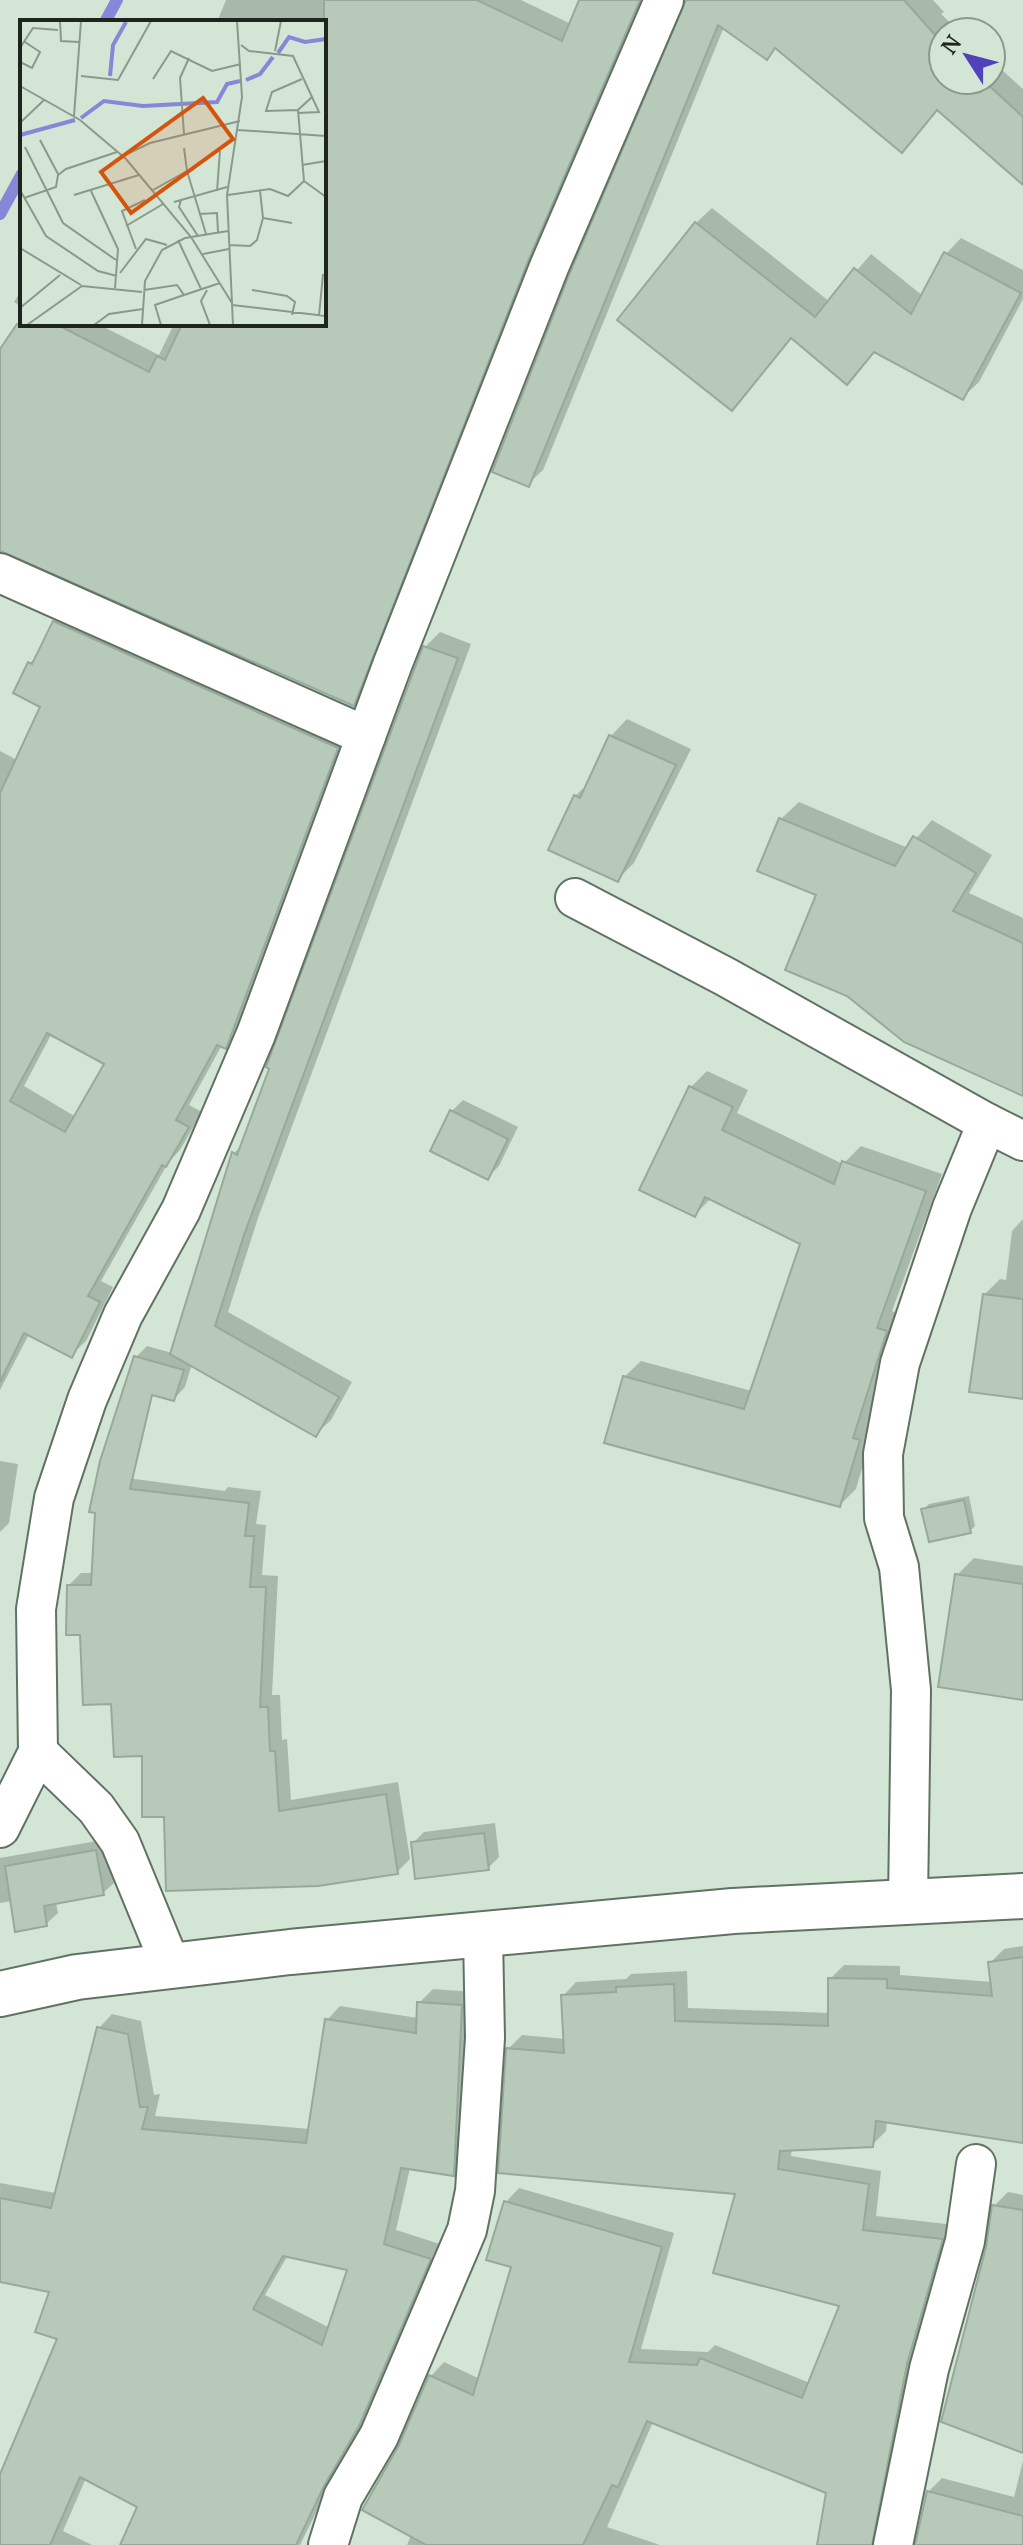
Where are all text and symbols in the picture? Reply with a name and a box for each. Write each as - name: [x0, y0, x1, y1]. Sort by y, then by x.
- north arrow: [927, 16, 1007, 96]
- inset map: [20, 20, 326, 326]
- text: N: [934, 28, 967, 59]

